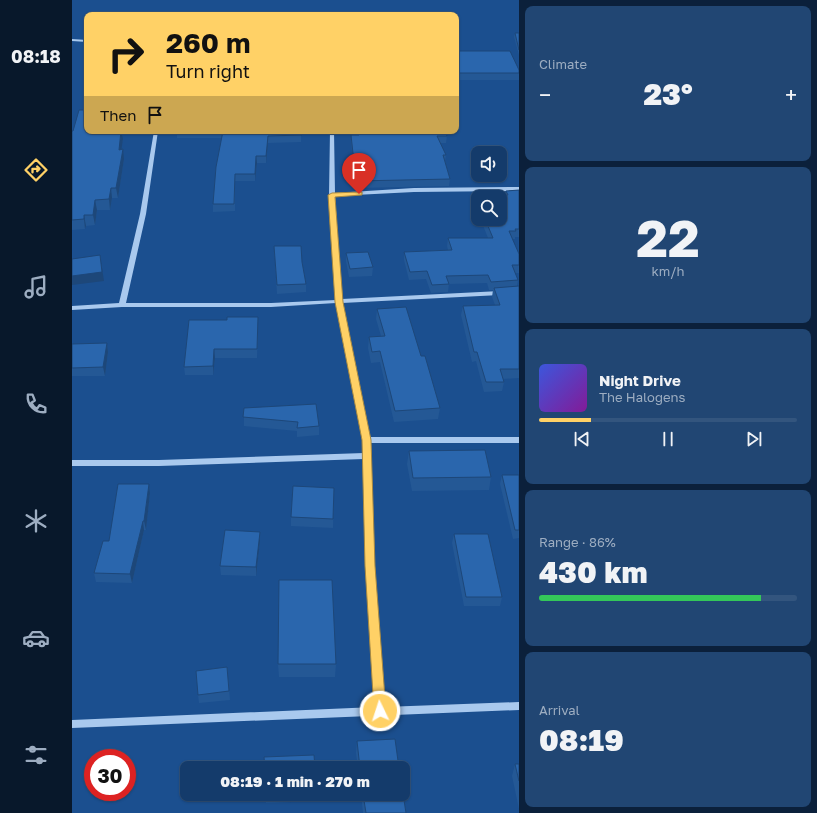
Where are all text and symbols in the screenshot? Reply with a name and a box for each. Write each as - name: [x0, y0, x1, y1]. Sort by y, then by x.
- text: 260 m: [166, 26, 251, 59]
- icon: right: [100, 28, 152, 80]
- text: 08:18: [11, 45, 61, 67]
- text: Climate: [539, 56, 587, 72]
- text: Turn right: [166, 60, 250, 82]
- text: 23°: [643, 76, 693, 112]
- text: −: [539, 81, 551, 108]
- text: +: [785, 81, 797, 108]
- icon: arrive: [144, 104, 166, 126]
- text: Then: [100, 106, 136, 124]
- map controls: [471, 146, 507, 226]
- button: sound: [471, 146, 507, 182]
- pin: [342, 153, 376, 194]
- icon: directions: [22, 156, 50, 184]
- icon: arrive: [348, 159, 370, 181]
- button: search: [471, 190, 507, 226]
- text: 22: [636, 206, 700, 268]
- text: km/h: [651, 263, 685, 279]
- icon: music: [22, 273, 50, 301]
- text: Night Drive: [599, 371, 681, 389]
- text: The Halogens: [599, 389, 685, 405]
- icon: phone: [22, 390, 50, 418]
- icon: previous: [571, 428, 593, 450]
- icon: pause: [657, 428, 679, 450]
- icon: next: [743, 428, 765, 450]
- icon: climate: [22, 507, 50, 535]
- text: Range · 86%: [539, 534, 616, 550]
- text: 430 km: [539, 554, 648, 590]
- icon: car: [22, 624, 50, 652]
- position arrow: [359, 690, 401, 732]
- text: Arrival: [539, 702, 580, 718]
- text: 08:19: [539, 722, 624, 758]
- icon: filters: [22, 741, 50, 769]
- speed limit sign: 30: [84, 749, 136, 801]
- text: 08:19 · 1 min · 270 m: [220, 772, 370, 790]

